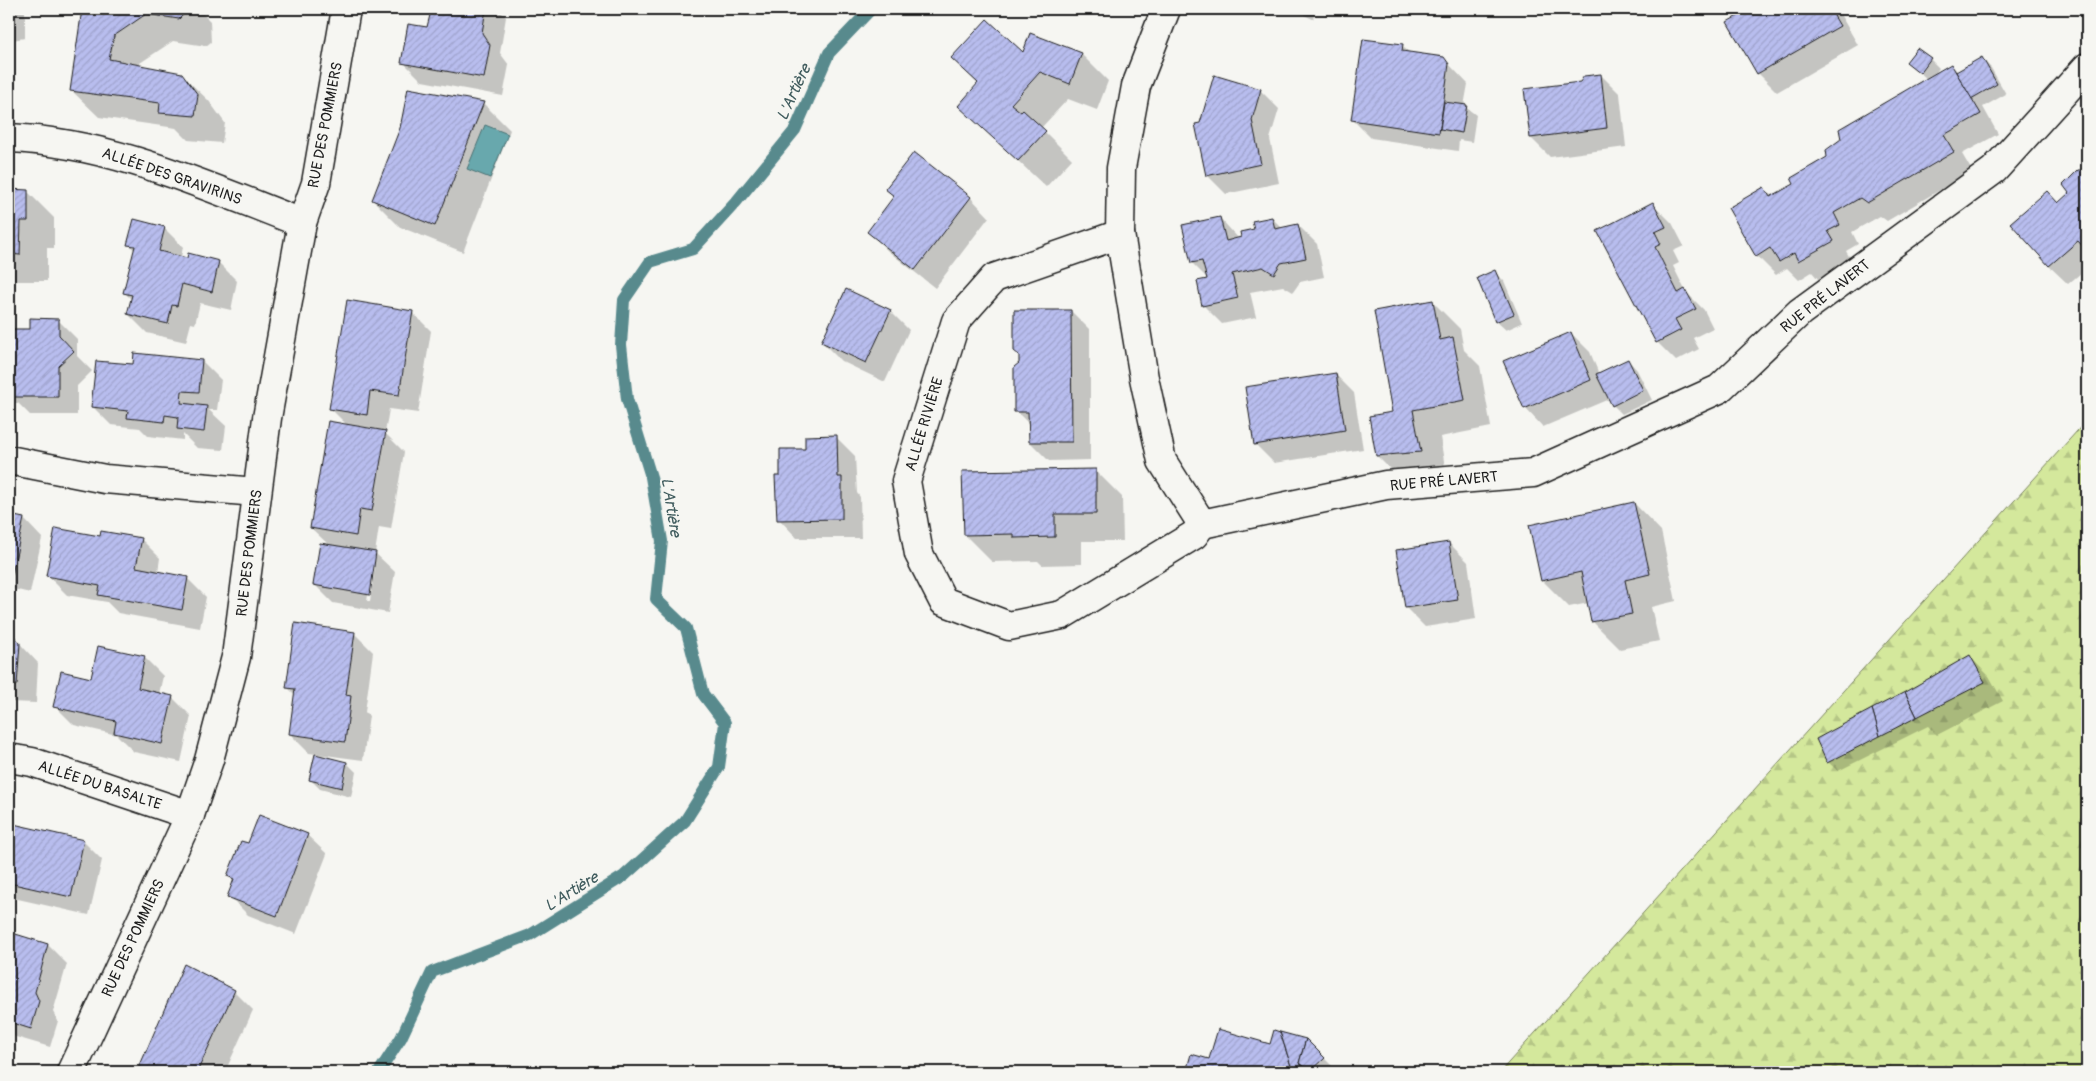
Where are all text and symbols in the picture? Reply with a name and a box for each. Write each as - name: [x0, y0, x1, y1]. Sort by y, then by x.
- water label: L'Artière: [772, 59, 816, 124]
- street label: RUE DES POMMIERS: [304, 61, 347, 190]
- street label: ALLÉE DES GRAVIRINS: [99, 144, 244, 209]
- street label: RUE PRÉ LAVERT: [1777, 256, 1874, 337]
- street label: ALLÉE RIVIÈRE: [901, 375, 948, 473]
- street label: RUE PRÉ LAVERT: [1389, 467, 1499, 496]
- water label: L'Artière: [656, 476, 686, 540]
- street label: RUE DES POMMIERS: [232, 489, 267, 618]
- street label: ALLÉE DU BASALTE: [36, 757, 164, 814]
- water label: L'Artière: [541, 867, 604, 916]
- street label: RUE DES POMMIERS: [98, 876, 169, 1000]

